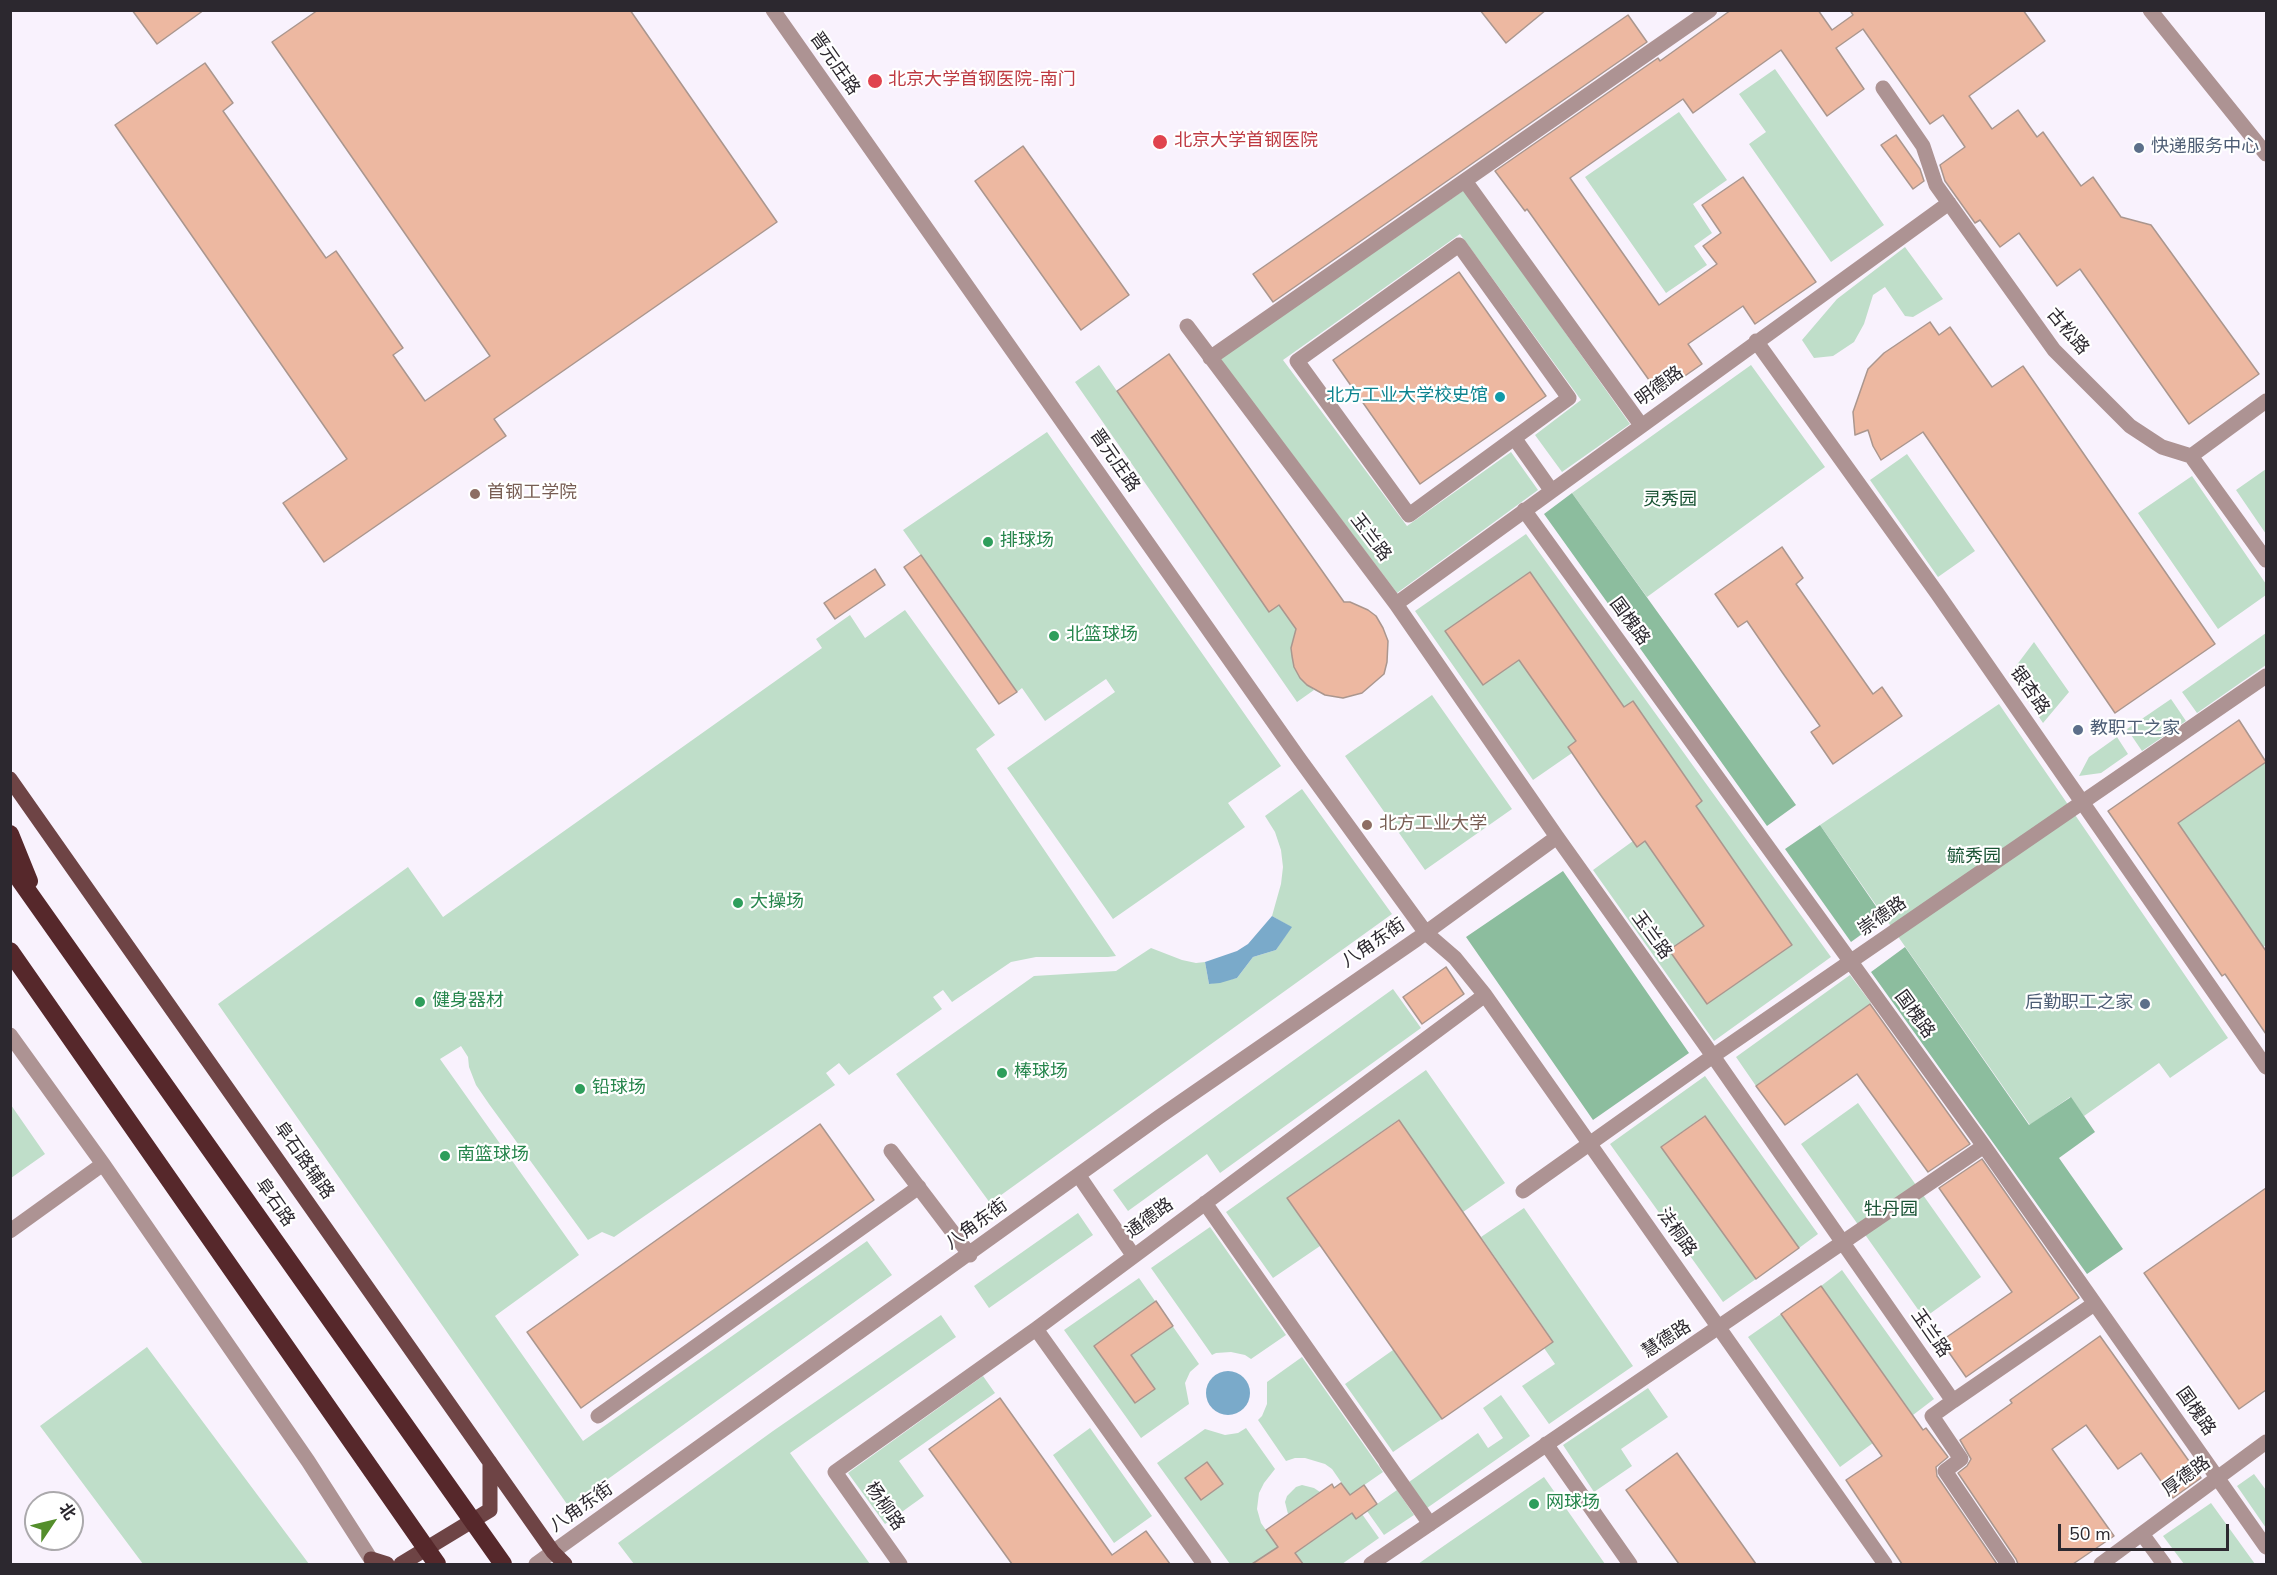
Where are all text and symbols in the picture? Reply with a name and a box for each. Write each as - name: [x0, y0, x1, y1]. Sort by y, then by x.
- street label: 晋元庄路: [805, 28, 863, 100]
- place label: 北京大学首钢医院-南门: [888, 70, 1076, 92]
- marker: 北京大学首钢医院-南门: [866, 72, 884, 90]
- place label: 北京大学首钢医院: [1174, 131, 1318, 153]
- marker: 北京大学首钢医院: [1151, 133, 1169, 151]
- place label: 快递服务中心: [2151, 137, 2259, 159]
- marker: 快递服务中心: [2132, 141, 2146, 155]
- street label: 古松路: [2041, 304, 2093, 360]
- street label: 明德路: [1632, 362, 1688, 412]
- place label: 北方工业大学校史馆: [1326, 386, 1488, 408]
- marker: 北方工业大学校史馆: [1493, 390, 1507, 404]
- street label: 晋元庄路: [1085, 425, 1143, 497]
- place label: 首钢工学院: [487, 483, 577, 505]
- marker: 首钢工学院: [468, 487, 482, 501]
- park label: 灵秀园: [1643, 490, 1697, 512]
- street label: 玉兰路: [1345, 510, 1395, 566]
- place label: 排球场: [1000, 531, 1054, 553]
- marker: 排球场: [981, 535, 995, 549]
- street label: 国槐路: [1604, 594, 1654, 650]
- place label: 北篮球场: [1066, 625, 1138, 647]
- marker: 北篮球场: [1047, 629, 1061, 643]
- street label: 银杏路: [2005, 663, 2053, 719]
- place label: 教职工之家: [2090, 719, 2180, 741]
- marker: 教职工之家: [2071, 723, 2085, 737]
- place label: 北方工业大学: [1379, 814, 1487, 836]
- marker: 北方工业大学: [1360, 818, 1374, 832]
- park label: 毓秀园: [1947, 847, 2001, 869]
- place label: 大操场: [750, 892, 804, 914]
- street label: 崇德路: [1855, 893, 1911, 941]
- marker: 大操场: [731, 896, 745, 910]
- street label: 玉兰路: [1626, 908, 1676, 964]
- street label: 八角东街: [1338, 915, 1410, 973]
- street label: 国槐路: [1889, 987, 1939, 1043]
- place label: 健身器材: [432, 991, 504, 1013]
- place label: 后勤职工之家: [2025, 993, 2133, 1015]
- marker: 健身器材: [413, 995, 427, 1009]
- marker: 后勤职工之家: [2138, 997, 2152, 1011]
- place label: 棒球场: [1014, 1062, 1068, 1084]
- marker: 棒球场: [995, 1066, 1009, 1080]
- place label: 铅球场: [592, 1078, 646, 1100]
- marker: 铅球场: [573, 1082, 587, 1096]
- street label: 阜石路辅路: [268, 1118, 338, 1204]
- place label: 南篮球场: [457, 1145, 529, 1167]
- marker: 南篮球场: [438, 1149, 452, 1163]
- street label: 阜石路: [250, 1175, 298, 1231]
- street label: 通德路: [1122, 1194, 1178, 1244]
- street label: 八角东街: [942, 1195, 1012, 1255]
- park label: 牡丹园: [1864, 1200, 1918, 1222]
- street label: 法桐路: [1652, 1205, 1700, 1261]
- street label: 玉兰路: [1906, 1306, 1954, 1362]
- street label: 慧德路: [1638, 1316, 1696, 1364]
- street label: 国槐路: [2171, 1384, 2219, 1440]
- street label: 厚德路: [2159, 1452, 2215, 1502]
- street label: 八角东街: [546, 1479, 618, 1537]
- street label: 杨柳路: [860, 1479, 908, 1535]
- north arrow: [24, 1491, 84, 1551]
- place label: 网球场: [1546, 1493, 1600, 1515]
- marker: 网球场: [1527, 1497, 1541, 1511]
- text: 北: [53, 1499, 81, 1525]
- scale bar: [2061, 1512, 2232, 1550]
- text: 50 m: [2069, 1522, 2111, 1546]

